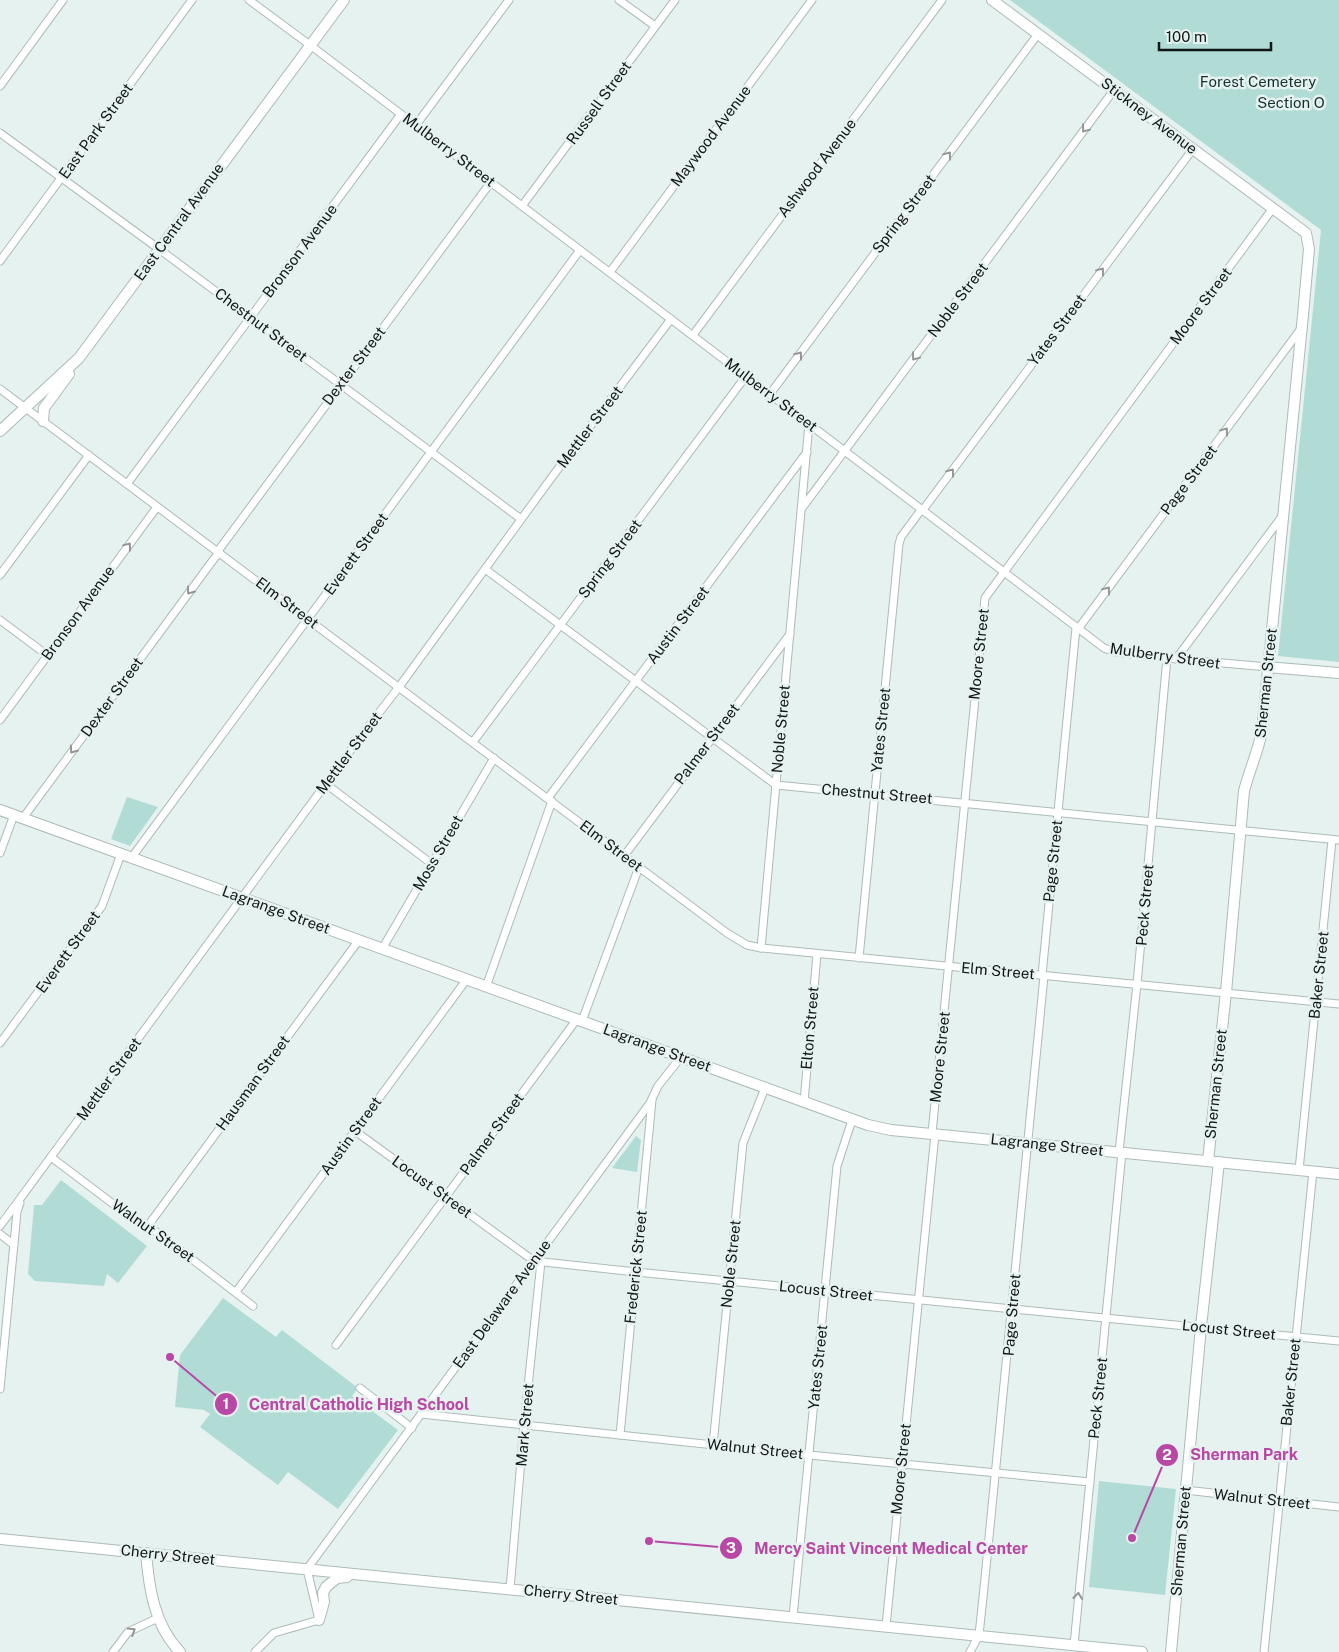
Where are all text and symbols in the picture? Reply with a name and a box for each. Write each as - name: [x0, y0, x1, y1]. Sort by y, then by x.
- scale bar: [1159, 20, 1272, 52]
- text: 100 m: [1166, 28, 1207, 45]
- street label: Russell Street: [563, 58, 635, 148]
- park label: Forest Cemetery: [1200, 73, 1316, 90]
- street label: Stickney Avenue: [1098, 74, 1201, 157]
- street label: East Park Street: [55, 80, 136, 182]
- street label: Maywood Avenue: [667, 82, 754, 190]
- park label: Section O: [1257, 94, 1325, 111]
- street label: Mulberry Street: [400, 109, 499, 190]
- street label: Ashwood Avenue: [774, 115, 859, 220]
- one-way arrow: [1082, 123, 1091, 133]
- one-way arrow: [943, 152, 951, 161]
- street label: East Central Avenue: [130, 160, 227, 284]
- street label: Spring Street: [868, 171, 939, 256]
- street label: Bronson Avenue: [259, 201, 340, 301]
- street label: Noble Street: [924, 259, 991, 340]
- street label: Moore Street: [1166, 264, 1235, 347]
- one-way arrow: [1095, 267, 1104, 277]
- street label: Chestnut Street: [212, 284, 311, 365]
- street label: Yates Street: [1024, 290, 1089, 369]
- street label: Dexter Street: [319, 323, 389, 408]
- one-way arrow: [912, 351, 921, 361]
- one-way arrow: [794, 352, 802, 361]
- street label: Mulberry Street: [722, 354, 821, 435]
- street label: Mettler Street: [553, 382, 626, 471]
- one-way arrow: [1219, 428, 1228, 437]
- street label: Page Street: [1157, 441, 1220, 518]
- one-way arrow: [946, 469, 954, 478]
- street label: Everett Street: [320, 509, 391, 598]
- street label: Spring Street: [574, 516, 645, 601]
- one-way arrow: [122, 542, 131, 552]
- street label: Bronson Avenue: [38, 562, 118, 663]
- street label: Elm Street: [253, 574, 322, 632]
- street label: Austin Street: [643, 583, 712, 667]
- one-way arrow: [187, 585, 196, 595]
- one-way arrow: [1101, 586, 1110, 596]
- street label: Moore Street: [965, 607, 992, 700]
- street label: Sherman Street: [1251, 627, 1280, 739]
- street label: Mulberry Street: [1109, 639, 1222, 672]
- street label: Dexter Street: [77, 654, 146, 740]
- street label: Noble Street: [768, 684, 793, 774]
- street label: Yates Street: [868, 687, 893, 773]
- street label: Palmer Street: [671, 700, 743, 788]
- street label: Mettler Street: [312, 708, 385, 797]
- one-way arrow: [70, 744, 79, 754]
- street label: Chestnut Street: [821, 780, 933, 807]
- street label: Moss Street: [409, 812, 466, 893]
- street label: Elm Street: [577, 817, 646, 875]
- street label: Page Street: [1040, 819, 1065, 903]
- street label: Peck Street: [1132, 863, 1157, 946]
- street label: Lagrange Street: [220, 882, 333, 937]
- street label: Everett Street: [32, 907, 103, 996]
- street label: Baker Street: [1305, 930, 1332, 1020]
- street label: Elm Street: [960, 959, 1036, 982]
- street label: Elton Street: [797, 986, 822, 1070]
- street label: Moore Street: [926, 1010, 953, 1103]
- street label: Lagrange Street: [601, 1020, 714, 1075]
- street label: Sherman Street: [1201, 1028, 1230, 1140]
- street label: Hausman Street: [212, 1032, 293, 1134]
- street label: Mettler Street: [73, 1034, 144, 1123]
- street label: Palmer Street: [456, 1089, 527, 1178]
- street label: Austin Street: [317, 1093, 385, 1178]
- street label: Lagrange Street: [990, 1130, 1105, 1159]
- street label: Locust Street: [389, 1152, 476, 1221]
- street label: Walnut Street: [109, 1196, 198, 1265]
- street label: Frederick Street: [621, 1209, 650, 1325]
- street label: Noble Street: [717, 1219, 744, 1309]
- street label: East Delaware Avenue: [449, 1236, 554, 1371]
- street label: Page Street: [999, 1273, 1024, 1357]
- street label: Locust Street: [778, 1277, 874, 1304]
- street label: Locust Street: [1181, 1316, 1277, 1343]
- street label: Yates Street: [805, 1324, 830, 1410]
- street label: Baker Street: [1277, 1337, 1304, 1427]
- street label: Peck Street: [1085, 1356, 1110, 1440]
- street label: Mark Street: [512, 1383, 537, 1467]
- callout: Central Catholic High School: [213, 1389, 479, 1420]
- text: 1: [223, 1395, 229, 1412]
- text: Central Catholic High School: [249, 1395, 469, 1414]
- street label: Moore Street: [887, 1422, 914, 1515]
- street label: Walnut Street: [706, 1435, 804, 1462]
- callout: Sherman Park: [1155, 1439, 1308, 1470]
- text: Sherman Park: [1190, 1445, 1298, 1464]
- text: 2: [1162, 1446, 1172, 1463]
- street label: Sherman Street: [1167, 1485, 1194, 1597]
- street label: Walnut Street: [1213, 1485, 1311, 1512]
- callout: Mercy Saint Vincent Medical Center: [719, 1532, 1038, 1563]
- text: 3: [726, 1539, 736, 1556]
- text: Mercy Saint Vincent Medical Center: [754, 1539, 1028, 1558]
- street label: Cherry Street: [120, 1541, 216, 1568]
- street label: Cherry Street: [523, 1581, 619, 1608]
- one-way arrow: [1072, 1592, 1083, 1600]
- one-way arrow: [127, 1628, 136, 1638]

